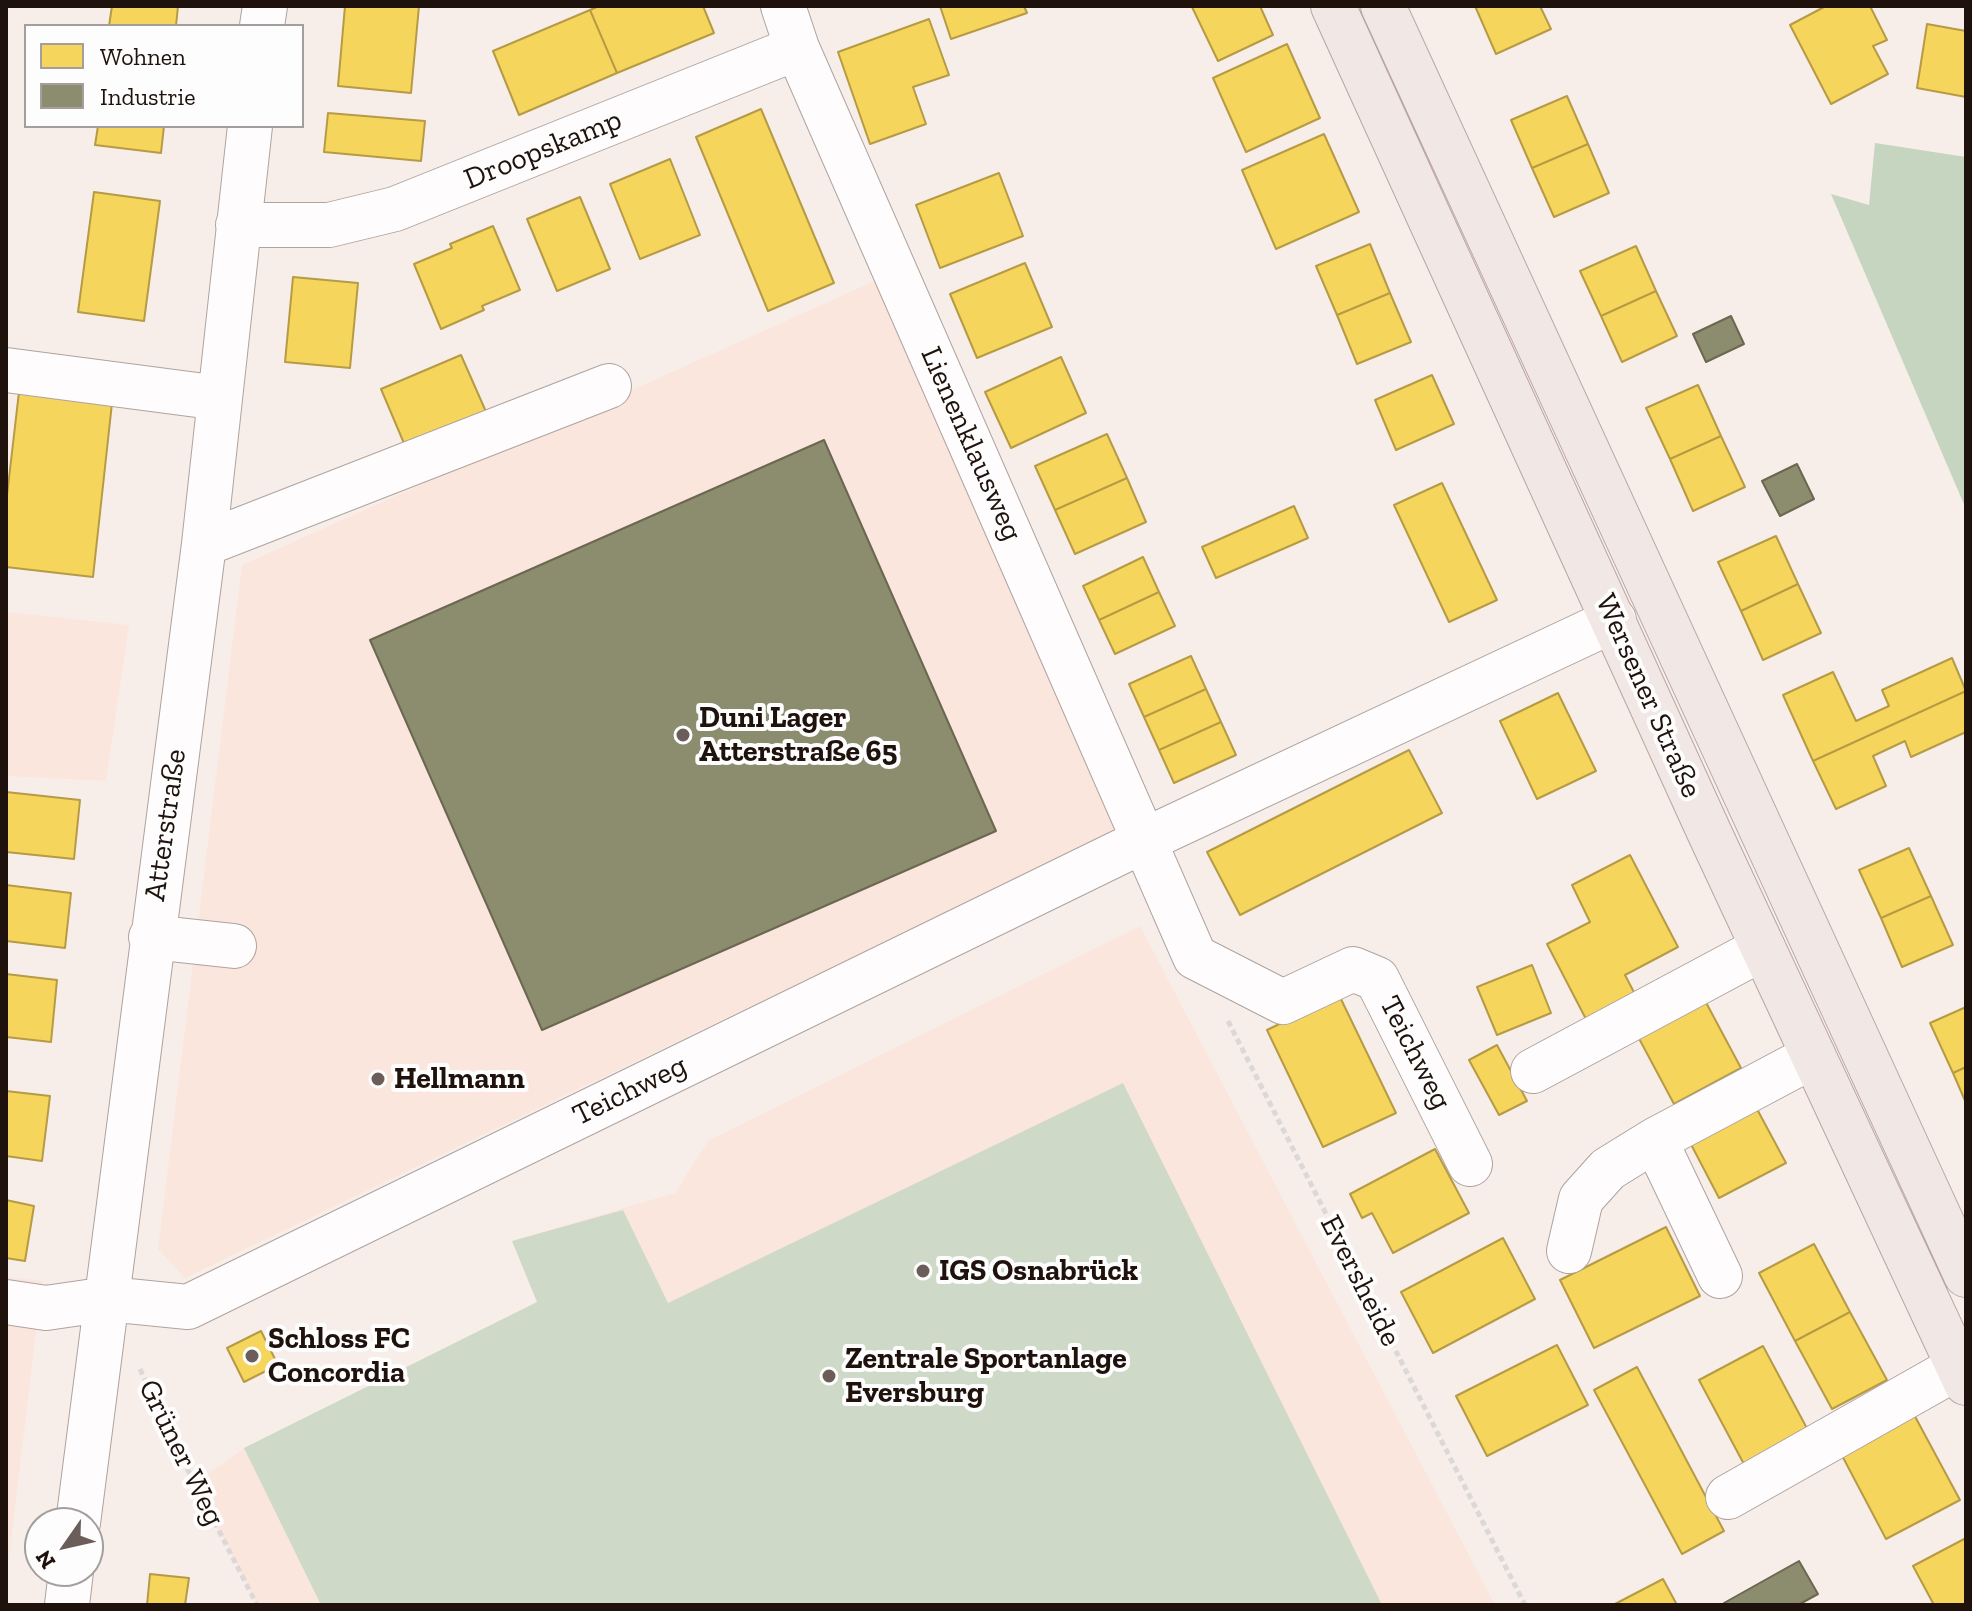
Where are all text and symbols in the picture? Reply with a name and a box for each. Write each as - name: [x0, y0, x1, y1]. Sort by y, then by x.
- legend: [24, 24, 304, 128]
- text: Wohnen: [100, 42, 186, 71]
- text: Industrie: [100, 82, 196, 111]
- street label: Droopskamp: [459, 102, 627, 198]
- street label: Lienenklausweg: [912, 341, 1030, 547]
- street label: Wersener Straße: [1587, 589, 1709, 803]
- place label: Duni Lager Atterstraße 65: [699, 700, 897, 770]
- marker: Duni Lager Atterstraße 65: [674, 726, 692, 744]
- street label: Atterstraße: [138, 747, 194, 903]
- street label: Teichweg: [1371, 990, 1459, 1116]
- street label: Teichweg: [567, 1048, 693, 1134]
- place label: Hellmann: [394, 1061, 525, 1097]
- marker: Hellmann: [369, 1070, 387, 1088]
- street label: Eversheide: [1312, 1210, 1408, 1352]
- place label: IGS Osnabrück: [939, 1253, 1138, 1289]
- marker: IGS Osnabrück: [914, 1262, 932, 1280]
- place label: Schloss FC Concordia: [268, 1321, 410, 1392]
- place label: Zentrale Sportanlage Eversburg: [845, 1341, 1127, 1412]
- marker: Schloss FC Concordia: [243, 1347, 261, 1365]
- marker: Zentrale Sportanlage Eversburg: [820, 1367, 838, 1385]
- street label: Grüner Weg: [130, 1374, 232, 1532]
- north arrow: [24, 1507, 104, 1587]
- text: N: [29, 1545, 61, 1574]

